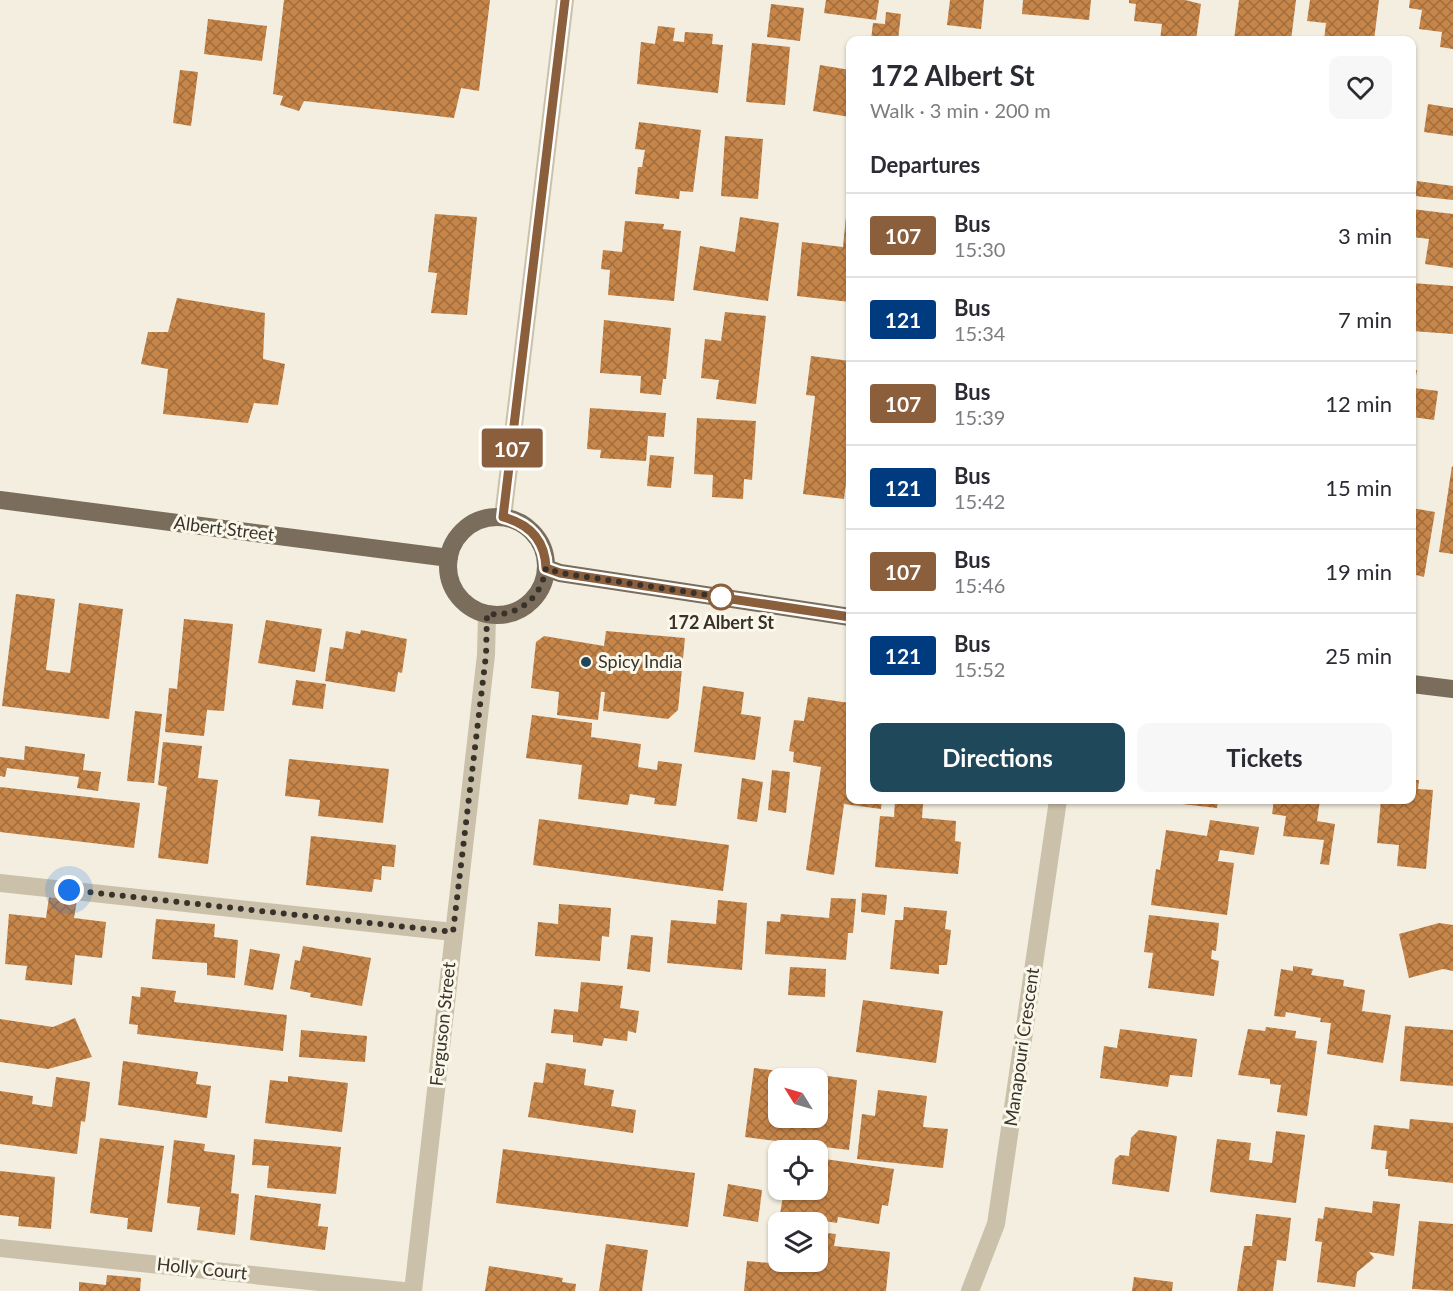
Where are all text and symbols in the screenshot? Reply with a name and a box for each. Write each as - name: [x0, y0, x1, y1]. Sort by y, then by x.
- button: heart: [1329, 56, 1392, 119]
- text: 172 Albert St: [870, 58, 1035, 92]
- text: Walk · 3 min · 200 m: [870, 98, 1051, 122]
- text: Departures: [870, 151, 980, 178]
- text: Bus: [954, 210, 990, 237]
- text: 3 min: [1338, 222, 1392, 249]
- text: 107: [885, 223, 921, 248]
- text: 15:30: [954, 237, 1005, 261]
- text: Bus: [954, 294, 990, 321]
- text: 7 min: [1338, 306, 1392, 333]
- text: 121: [885, 307, 921, 332]
- text: 15:34: [954, 321, 1005, 345]
- text: Bus: [954, 378, 990, 405]
- text: 12 min: [1325, 390, 1392, 417]
- text: 107: [885, 391, 921, 416]
- text: 15:39: [954, 405, 1005, 429]
- line badge: 107: [478, 428, 546, 468]
- text: 107: [494, 436, 530, 461]
- text: Bus: [954, 462, 990, 489]
- text: 15 min: [1325, 474, 1392, 501]
- text: 121: [885, 475, 921, 500]
- text: 15:42: [954, 489, 1005, 513]
- street label: Albert Street: [173, 511, 276, 545]
- text: Bus: [954, 546, 990, 573]
- text: 19 min: [1325, 558, 1392, 585]
- text: 107: [885, 559, 921, 584]
- text: 15:46: [954, 573, 1005, 597]
- marker: 172 Albert St: [708, 584, 734, 610]
- place label: 172 Albert St: [668, 611, 774, 633]
- text: Bus: [954, 630, 990, 657]
- text: 25 min: [1325, 642, 1392, 669]
- text: 121: [885, 643, 921, 668]
- place label: Spicy India: [598, 650, 682, 672]
- marker: Spicy India: [579, 655, 593, 669]
- text: 15:52: [954, 657, 1005, 681]
- button: Directions: [870, 723, 1125, 792]
- button: Tickets: [1137, 723, 1392, 792]
- your location: [54, 875, 84, 905]
- street label: Ferguson Street: [425, 960, 460, 1087]
- street label: Manapouri Crescent: [999, 966, 1043, 1128]
- north arrow: [768, 1068, 828, 1128]
- map controls: [768, 1068, 828, 1272]
- button: locate: [768, 1140, 828, 1200]
- button: layers: [768, 1212, 828, 1272]
- street label: Holly Court: [156, 1252, 249, 1284]

